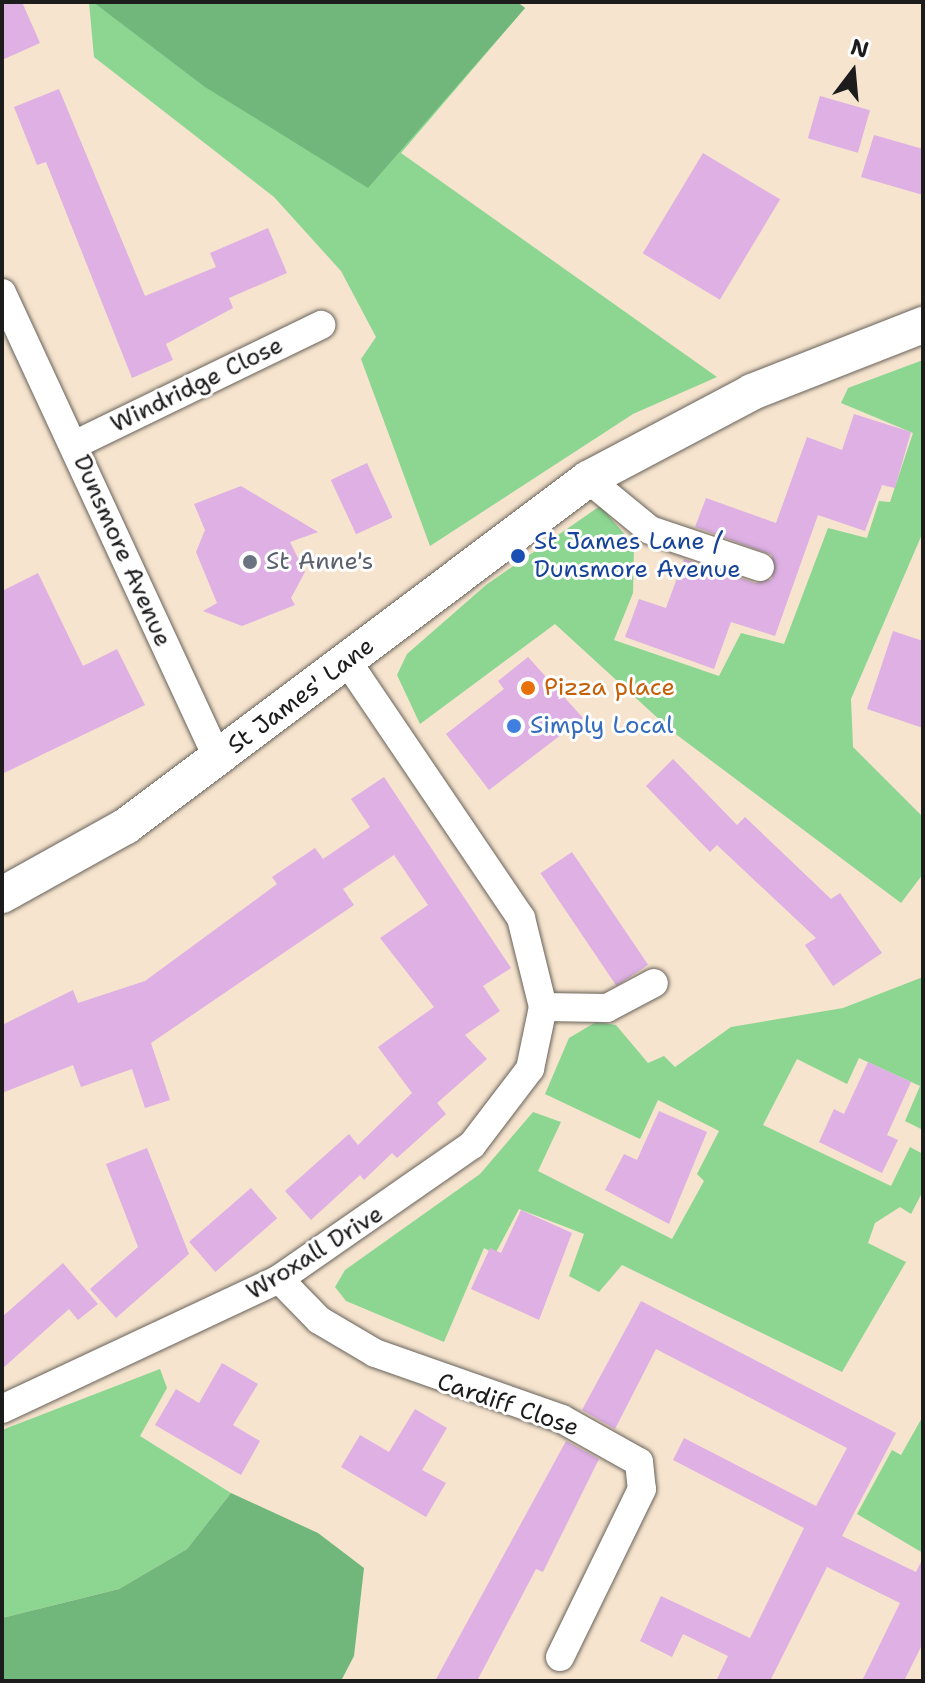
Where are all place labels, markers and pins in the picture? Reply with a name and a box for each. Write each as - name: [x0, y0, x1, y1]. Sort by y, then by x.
- place label: St James Lane / Dunsmore Avenue: [534, 528, 741, 584]
- marker: St James Lane / Dunsmore Avenue: [509, 547, 527, 565]
- place label: St Anne's: [266, 548, 373, 576]
- marker: St Anne's: [241, 553, 259, 571]
- place label: Pizza place: [544, 674, 675, 702]
- marker: Pizza place: [519, 679, 537, 697]
- place label: Simply Local: [530, 712, 673, 740]
- marker: Simply Local: [505, 717, 523, 735]

